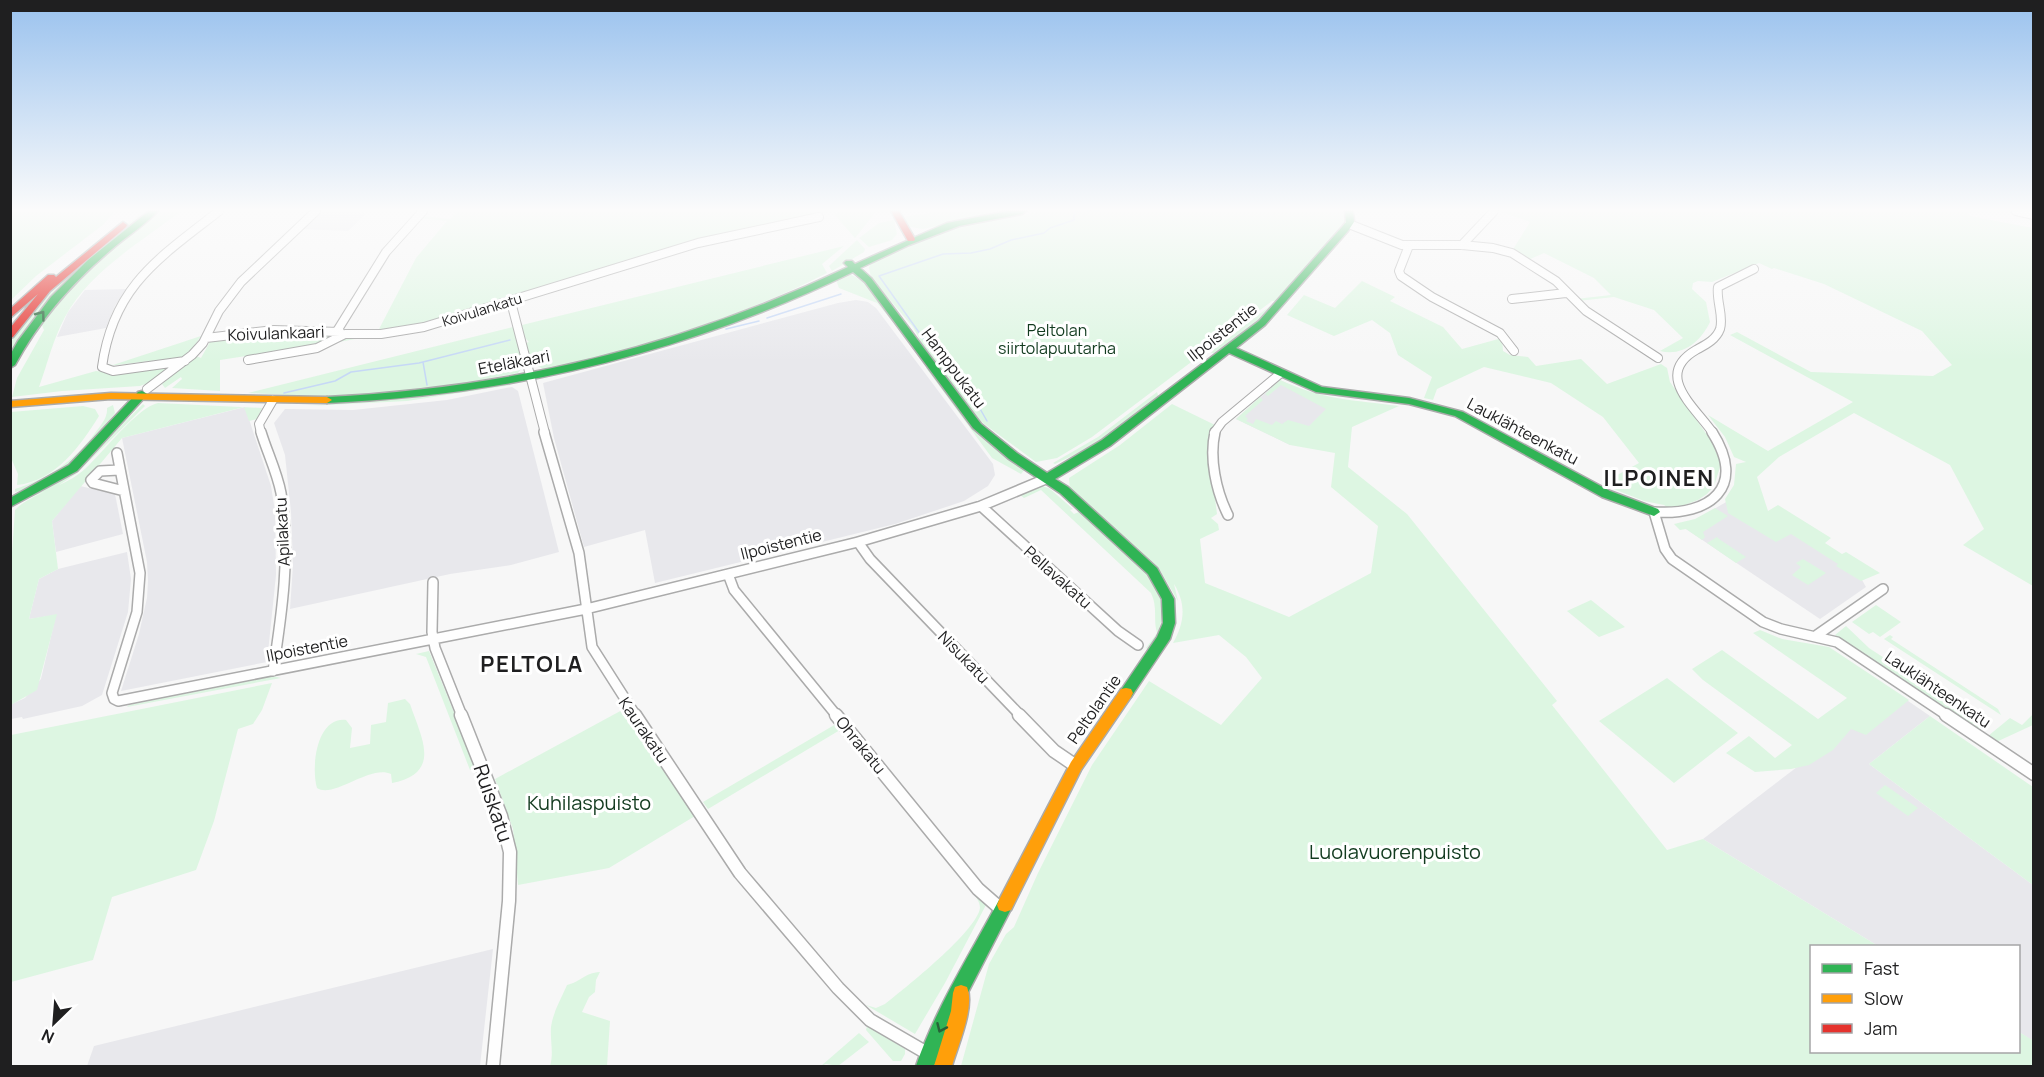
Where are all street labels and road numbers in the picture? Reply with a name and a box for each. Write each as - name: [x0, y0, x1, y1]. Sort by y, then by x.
- street label: Koivulankatu: [440, 288, 524, 331]
- street label: Ilpoistentie: [1183, 298, 1261, 366]
- street label: Koivulankaari: [227, 320, 325, 346]
- street label: Hamppukatu: [917, 324, 991, 412]
- street label: Eteläkaari: [476, 344, 552, 380]
- street label: Lauklähteenkatu: [1463, 392, 1583, 470]
- street label: Apilakatu: [269, 497, 295, 567]
- street label: Ilpoistentie: [738, 523, 824, 565]
- street label: Pellavakatu: [1019, 541, 1097, 613]
- street label: Nisukatu: [933, 626, 995, 688]
- street label: Ilpoistentie: [264, 629, 350, 667]
- street label: Lauklähteenkatu: [1881, 645, 1995, 733]
- street label: Peltolantie: [1062, 670, 1126, 748]
- street label: Kaurakatu: [614, 693, 674, 767]
- street label: Ohrakatu: [831, 712, 891, 778]
- street label: Ruiskatu: [468, 760, 519, 845]

